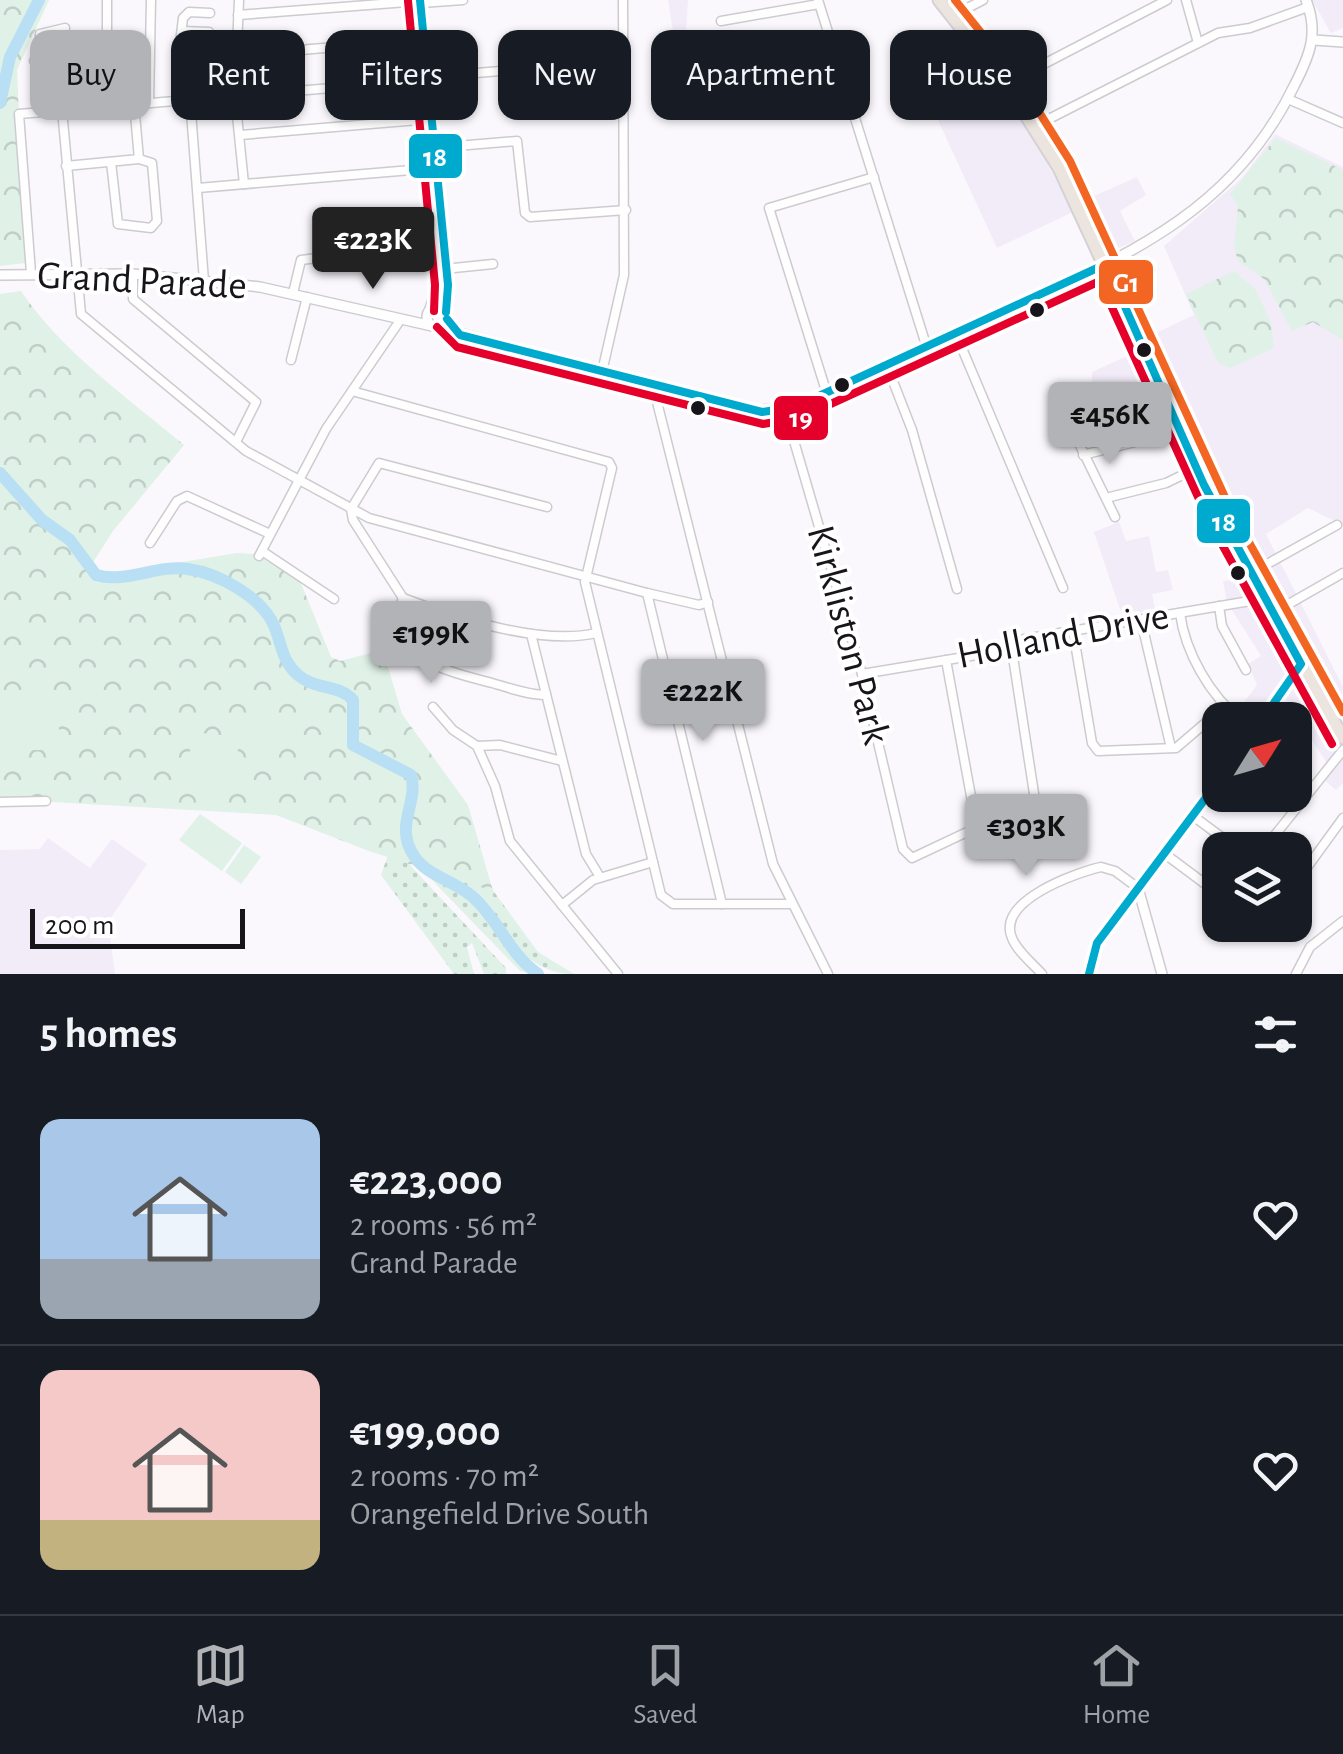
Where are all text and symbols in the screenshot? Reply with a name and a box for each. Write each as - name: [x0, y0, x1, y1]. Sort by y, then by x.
- chip: Buy: [30, 30, 151, 120]
- chip: Rent: [171, 30, 305, 120]
- chip: Filters: [325, 30, 478, 120]
- chip: New: [498, 30, 631, 120]
- chip: Apartment: [651, 30, 870, 120]
- chip: House: [890, 30, 1047, 120]
- line badge: 18: [407, 132, 464, 180]
- text: 18: [423, 144, 447, 172]
- pin: €223K: [303, 207, 443, 292]
- text: €223K: [334, 223, 412, 255]
- street label: Grand Parade: [36, 256, 248, 306]
- line badge: G1: [1097, 258, 1155, 306]
- text: G1: [1113, 270, 1139, 298]
- unlabelled marker: [1027, 300, 1047, 320]
- unlabelled marker: [1134, 340, 1154, 360]
- unlabelled marker: [832, 375, 852, 395]
- pin: €456K: [1040, 382, 1180, 467]
- line badge: 19: [772, 394, 830, 442]
- unlabelled marker: [688, 398, 708, 418]
- text: €456K: [1070, 398, 1150, 430]
- text: 19: [789, 405, 813, 433]
- line badge: 18: [1195, 497, 1252, 545]
- text: 18: [1212, 509, 1236, 537]
- street label: Kirkliston Park: [800, 521, 896, 749]
- unlabelled marker: [1228, 563, 1248, 583]
- street label: Holland Drive: [954, 596, 1172, 676]
- pin: €199K: [361, 601, 501, 686]
- text: €199K: [393, 617, 469, 649]
- pin: €222K: [633, 659, 773, 744]
- text: €222K: [664, 675, 742, 707]
- north arrow: [1202, 702, 1312, 812]
- map controls: [1202, 702, 1312, 942]
- pin: €303K: [956, 794, 1096, 879]
- text: €303K: [987, 810, 1065, 842]
- button: layers: [1202, 832, 1312, 942]
- scale bar: [30, 904, 245, 948]
- text: 200 m: [45, 912, 114, 940]
- icon: filters: [1248, 1007, 1303, 1062]
- text: 5 homes: [40, 1013, 177, 1055]
- icon: home: [120, 1159, 240, 1279]
- text: €223,000: [350, 1160, 503, 1202]
- icon: heart: [1248, 1192, 1303, 1247]
- text: 2 rooms · 56 m²: [350, 1209, 537, 1241]
- text: Grand Parade: [350, 1247, 518, 1279]
- icon: home: [120, 1410, 240, 1530]
- text: €199,000: [350, 1411, 501, 1453]
- icon: heart: [1248, 1443, 1303, 1498]
- text: 2 rooms · 70 m²: [350, 1460, 539, 1492]
- text: Orangefield Drive South: [350, 1498, 649, 1530]
- tab: Map: [193, 1638, 248, 1732]
- tab: Saved: [633, 1638, 697, 1732]
- tab: Home: [1083, 1638, 1150, 1732]

